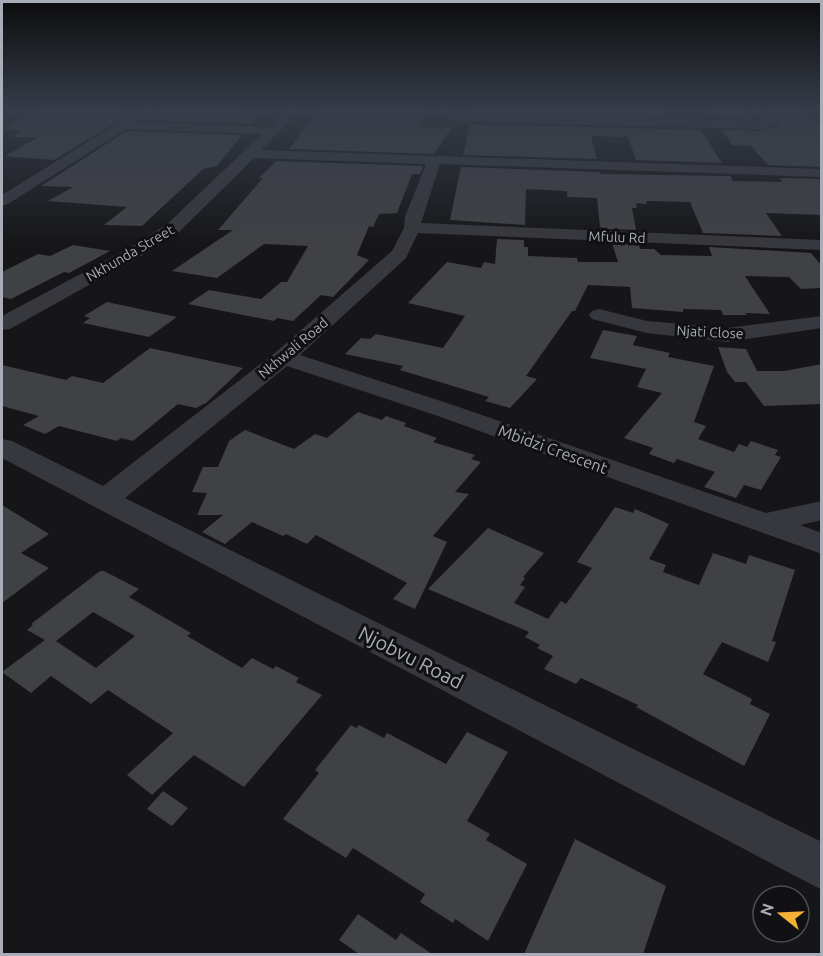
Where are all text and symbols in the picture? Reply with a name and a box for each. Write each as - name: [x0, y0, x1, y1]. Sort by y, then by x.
- street label: Nkhunda Street: [83, 221, 177, 285]
- street label: Mfulu Rd: [588, 228, 646, 246]
- street label: Nkhwali Road: [255, 314, 331, 382]
- street label: Njati Close: [676, 322, 744, 342]
- street label: Mbidzi Crescent: [496, 421, 611, 477]
- street label: Njobvu Road: [355, 621, 467, 693]
- north arrow: [751, 884, 811, 944]
- text: N: [756, 901, 777, 918]

